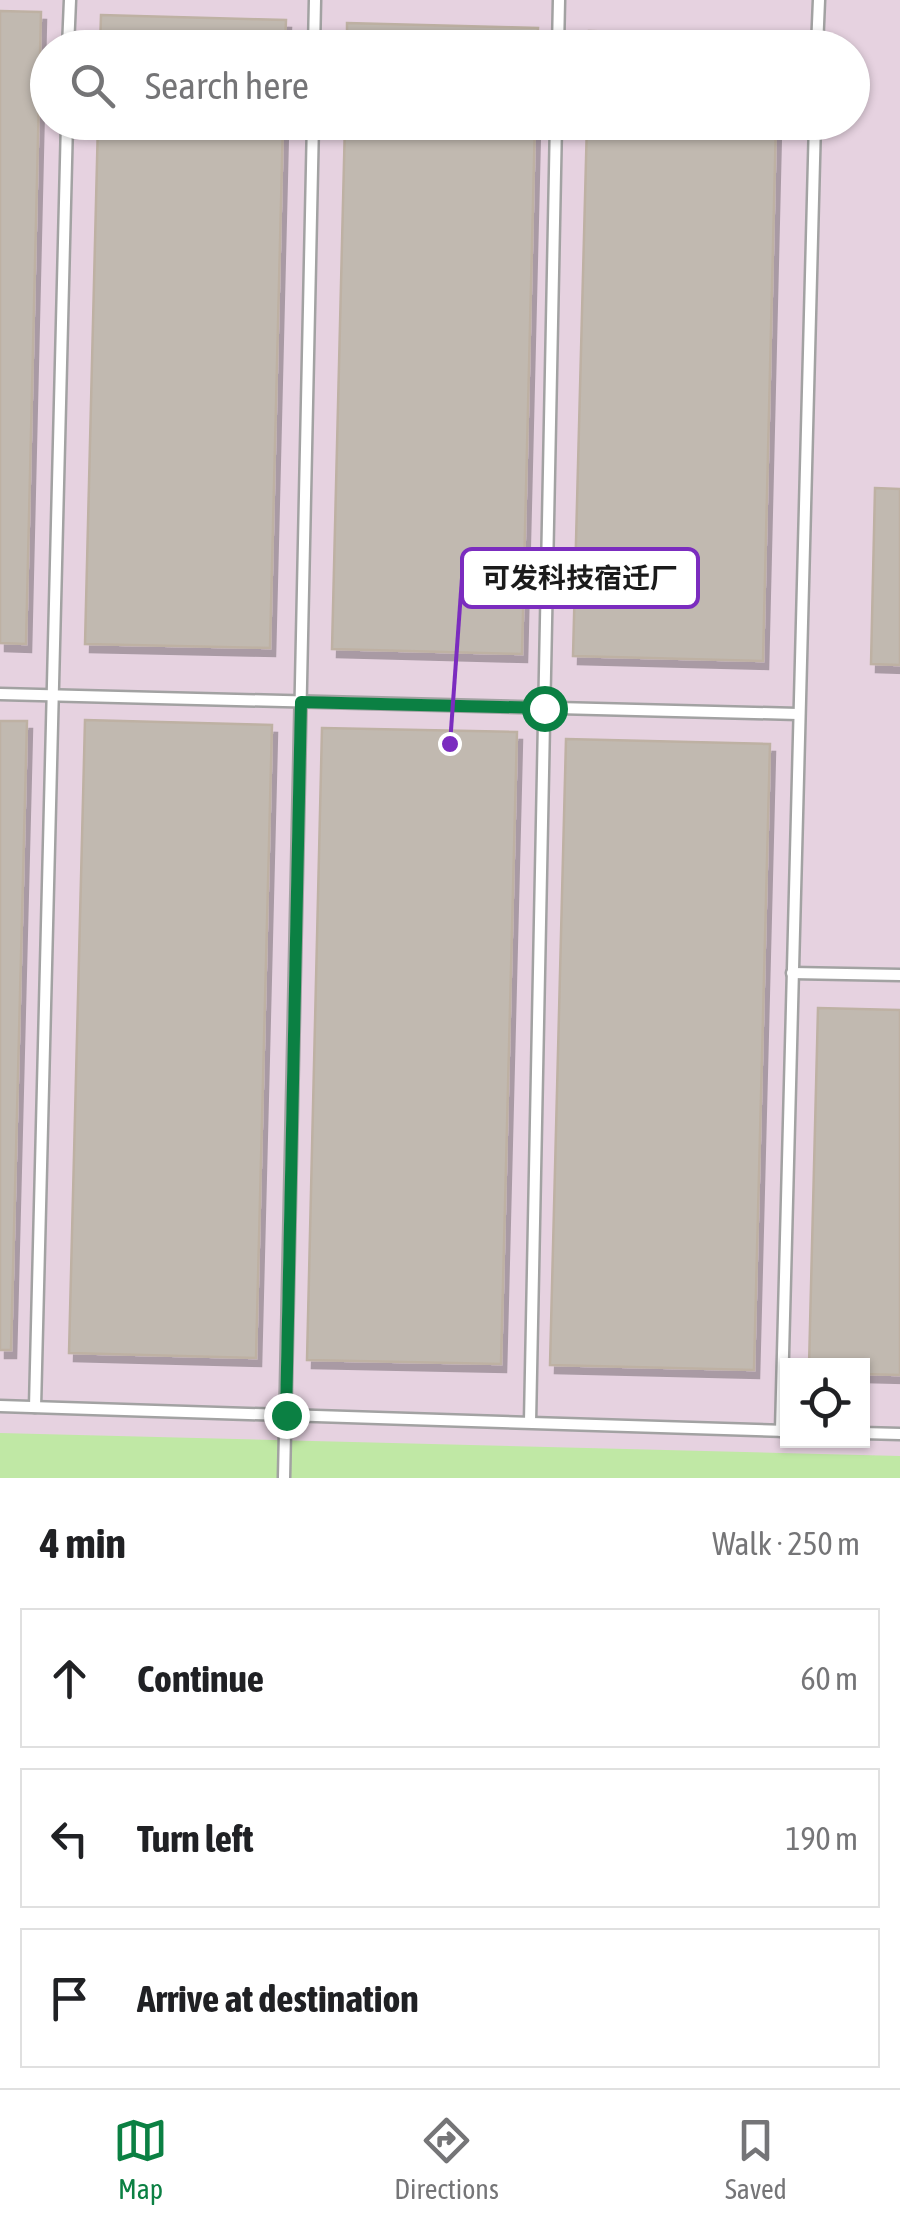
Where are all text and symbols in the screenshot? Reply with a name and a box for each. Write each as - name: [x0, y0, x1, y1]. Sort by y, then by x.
- search box: [30, 30, 870, 140]
- icon: search: [65, 58, 120, 113]
- text: Search here: [145, 64, 309, 107]
- callout: 可发科技宿迁厂: [462, 549, 698, 607]
- text: 可发科技宿迁厂: [482, 562, 678, 594]
- route start: [522, 686, 568, 732]
- map controls: [780, 1358, 870, 1448]
- button: locate: [780, 1358, 870, 1448]
- route end: [264, 1393, 310, 1439]
- text: 4 min: [40, 1519, 126, 1567]
- text: Walk · 250 m: [712, 1525, 860, 1562]
- icon: ahead: [42, 1651, 97, 1706]
- text: Continue: [137, 1657, 264, 1700]
- text: 60 m: [800, 1660, 858, 1697]
- icon: left: [42, 1811, 97, 1866]
- text: Turn left: [137, 1817, 253, 1860]
- text: 190 m: [785, 1820, 858, 1857]
- icon: arrive: [42, 1971, 97, 2026]
- text: Arrive at destination: [137, 1977, 419, 2020]
- tab: Map: [113, 2113, 168, 2205]
- tab: Directions: [394, 2113, 499, 2205]
- tab: Saved: [725, 2113, 787, 2205]

